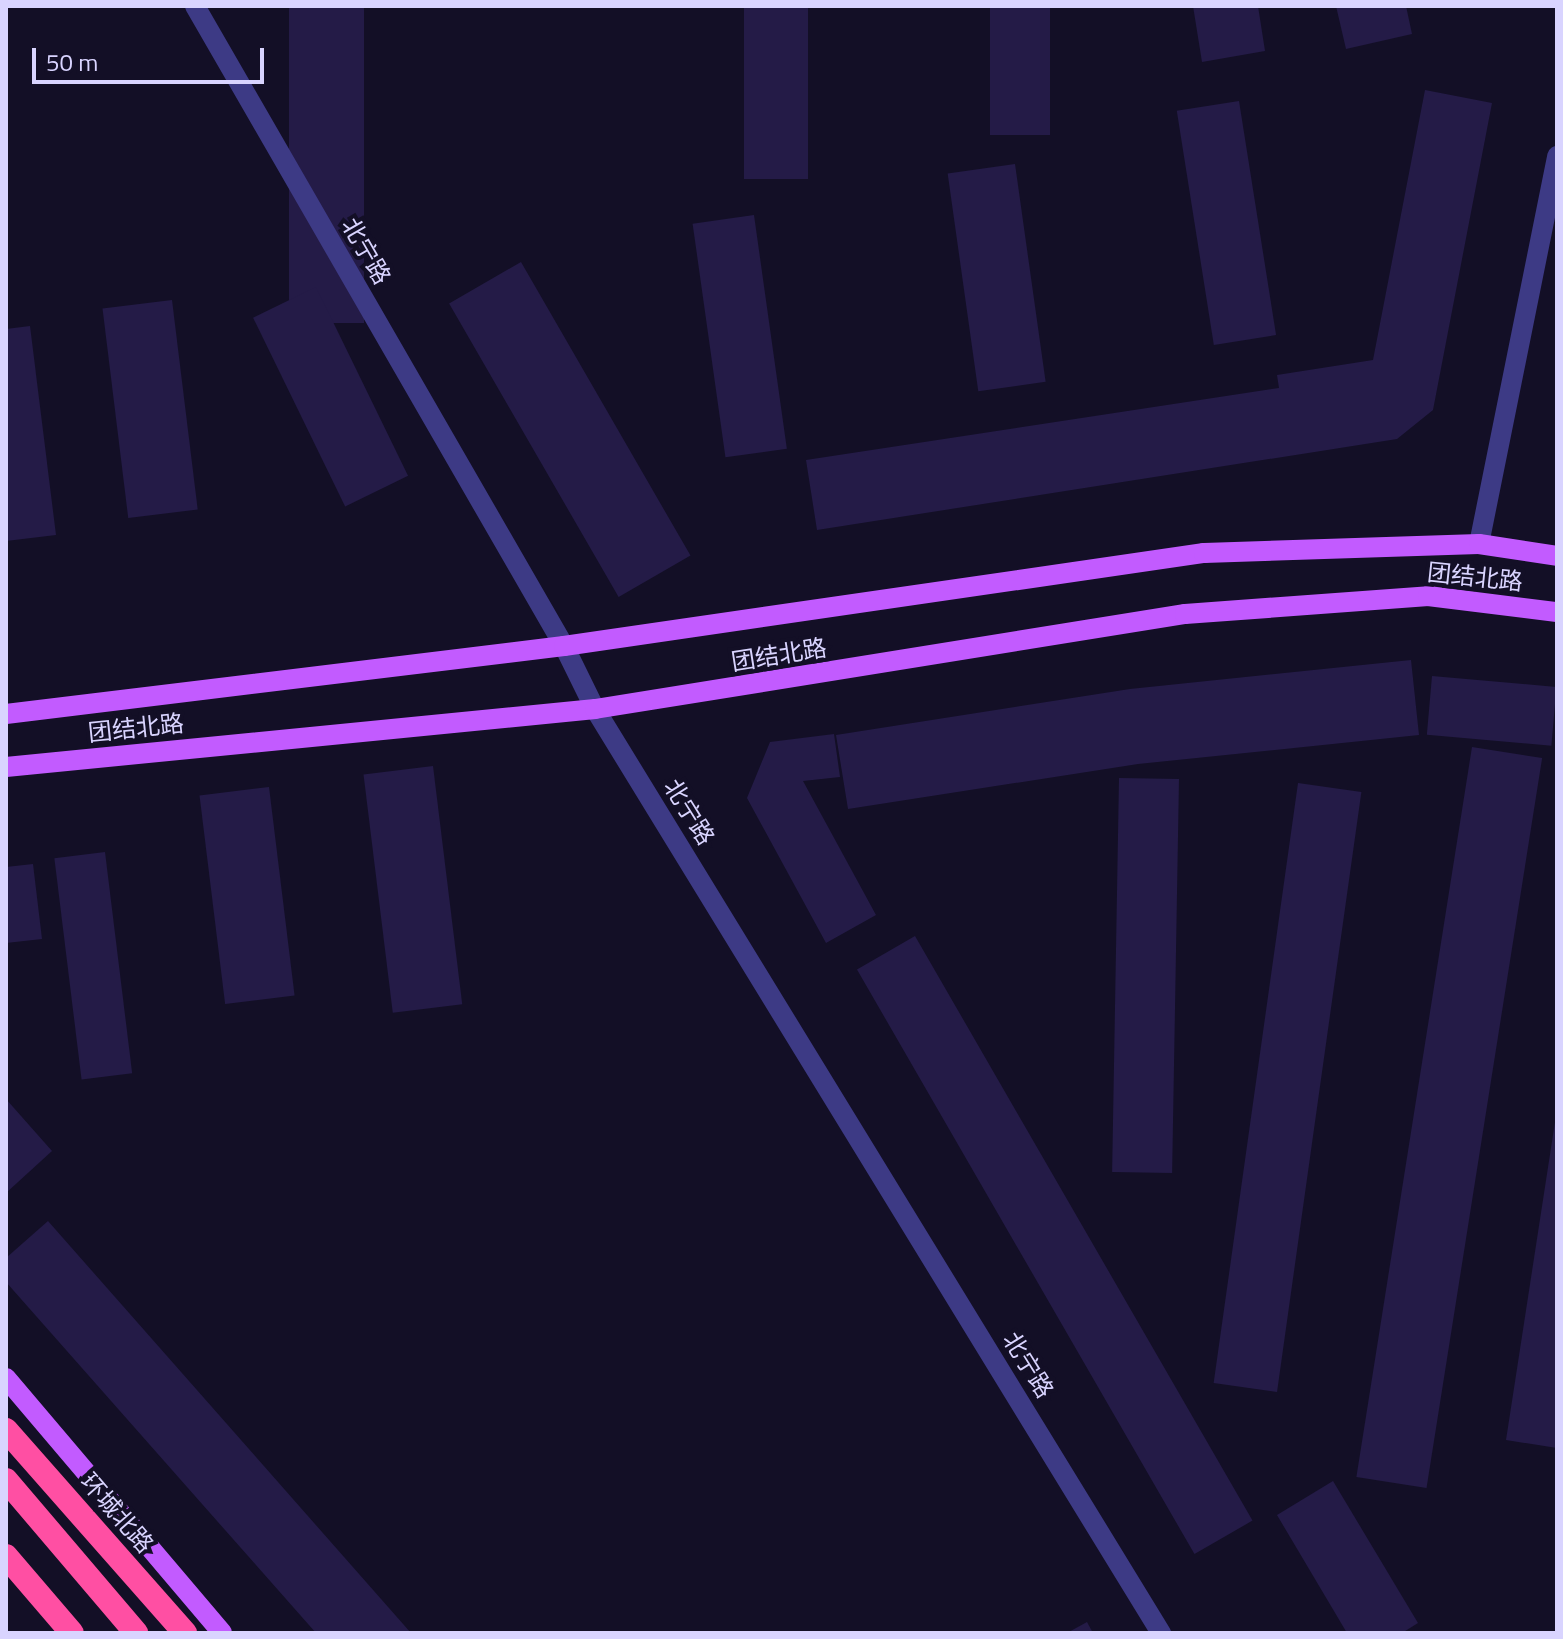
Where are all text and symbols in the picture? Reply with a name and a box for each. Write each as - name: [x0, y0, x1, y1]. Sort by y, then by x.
- scale bar: [36, 32, 268, 82]
- text: 50 m: [46, 44, 98, 80]
- street label: 北宁路: [336, 213, 396, 289]
- street label: 团结北路: [1426, 558, 1524, 596]
- street label: 团结北路: [729, 633, 829, 677]
- street label: 团结北路: [87, 709, 185, 747]
- street label: 北宁路: [658, 774, 720, 850]
- street label: 北宁路: [997, 1327, 1059, 1403]
- street label: 环城北路: [75, 1467, 159, 1559]

